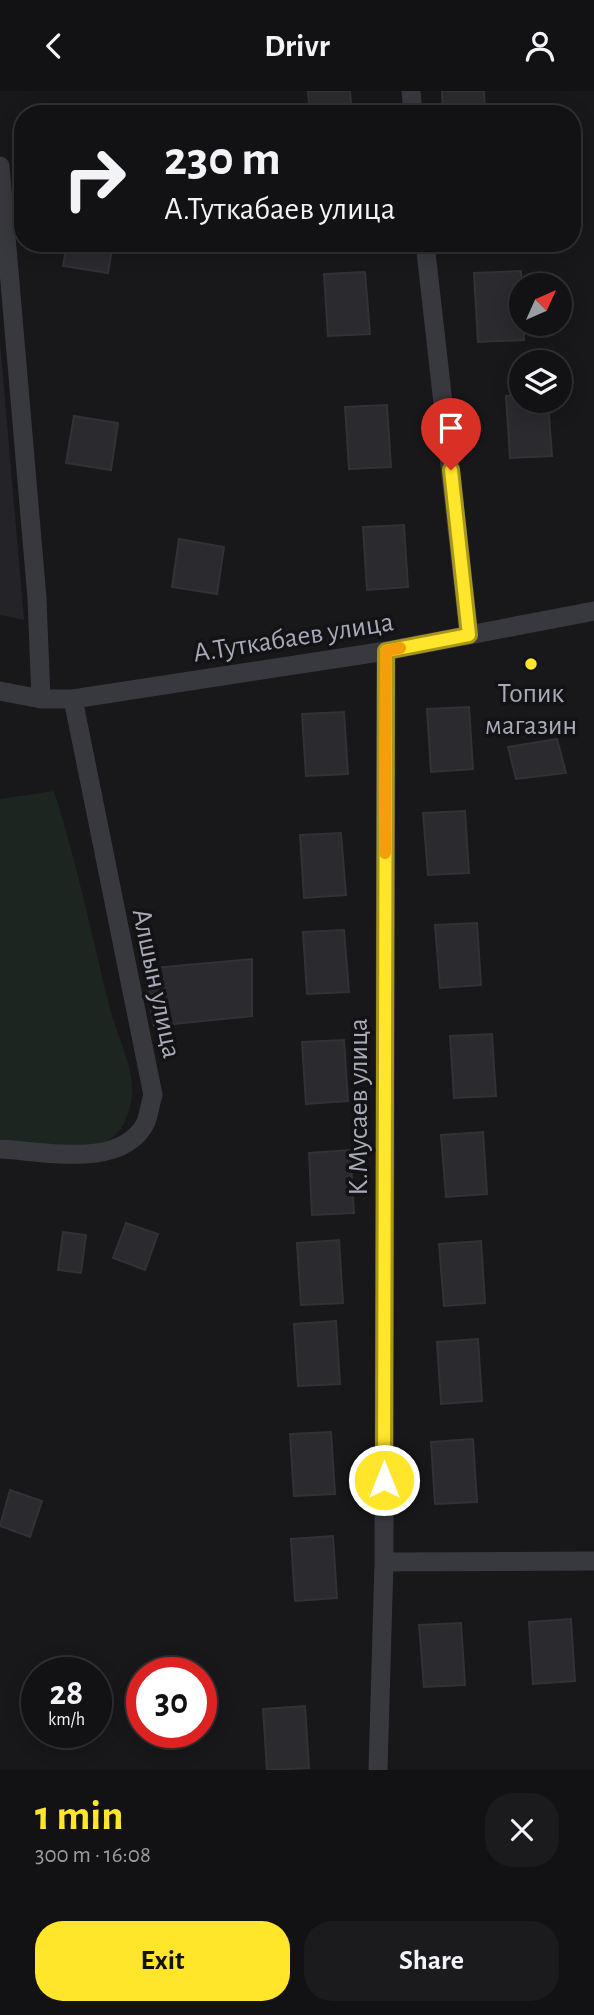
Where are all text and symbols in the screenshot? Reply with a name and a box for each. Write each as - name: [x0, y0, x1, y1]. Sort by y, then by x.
- icon: back: [35, 27, 73, 65]
- icon: person: [521, 27, 559, 65]
- text: Drivr: [264, 30, 330, 62]
- icon: right: [49, 133, 140, 224]
- text: 230 m: [164, 135, 281, 184]
- text: А.Туткабаев улица: [164, 193, 396, 225]
- north arrow: [509, 273, 572, 336]
- map controls: [509, 273, 572, 413]
- button: layers: [509, 350, 572, 413]
- pin: [421, 398, 481, 470]
- icon: arrive: [432, 409, 470, 447]
- street label: А.Туткабаев улица: [191, 608, 396, 668]
- marker: Топик магазин: [523, 656, 539, 672]
- place label: Топик магазин: [485, 680, 577, 740]
- street label: Алшын улица: [127, 906, 186, 1061]
- street label: К.Мусаев улица: [345, 1018, 373, 1196]
- position arrow: [347, 1443, 421, 1517]
- speed limit sign: 30: [126, 1657, 217, 1748]
- text: 28: [50, 1676, 83, 1711]
- text: km/h: [48, 1711, 85, 1729]
- button: close: [485, 1793, 559, 1867]
- text: 1 min: [35, 1795, 124, 1837]
- text: 300 m · 16:08: [35, 1844, 151, 1867]
- button: Exit: [35, 1921, 290, 2001]
- button: Share: [304, 1921, 559, 2001]

